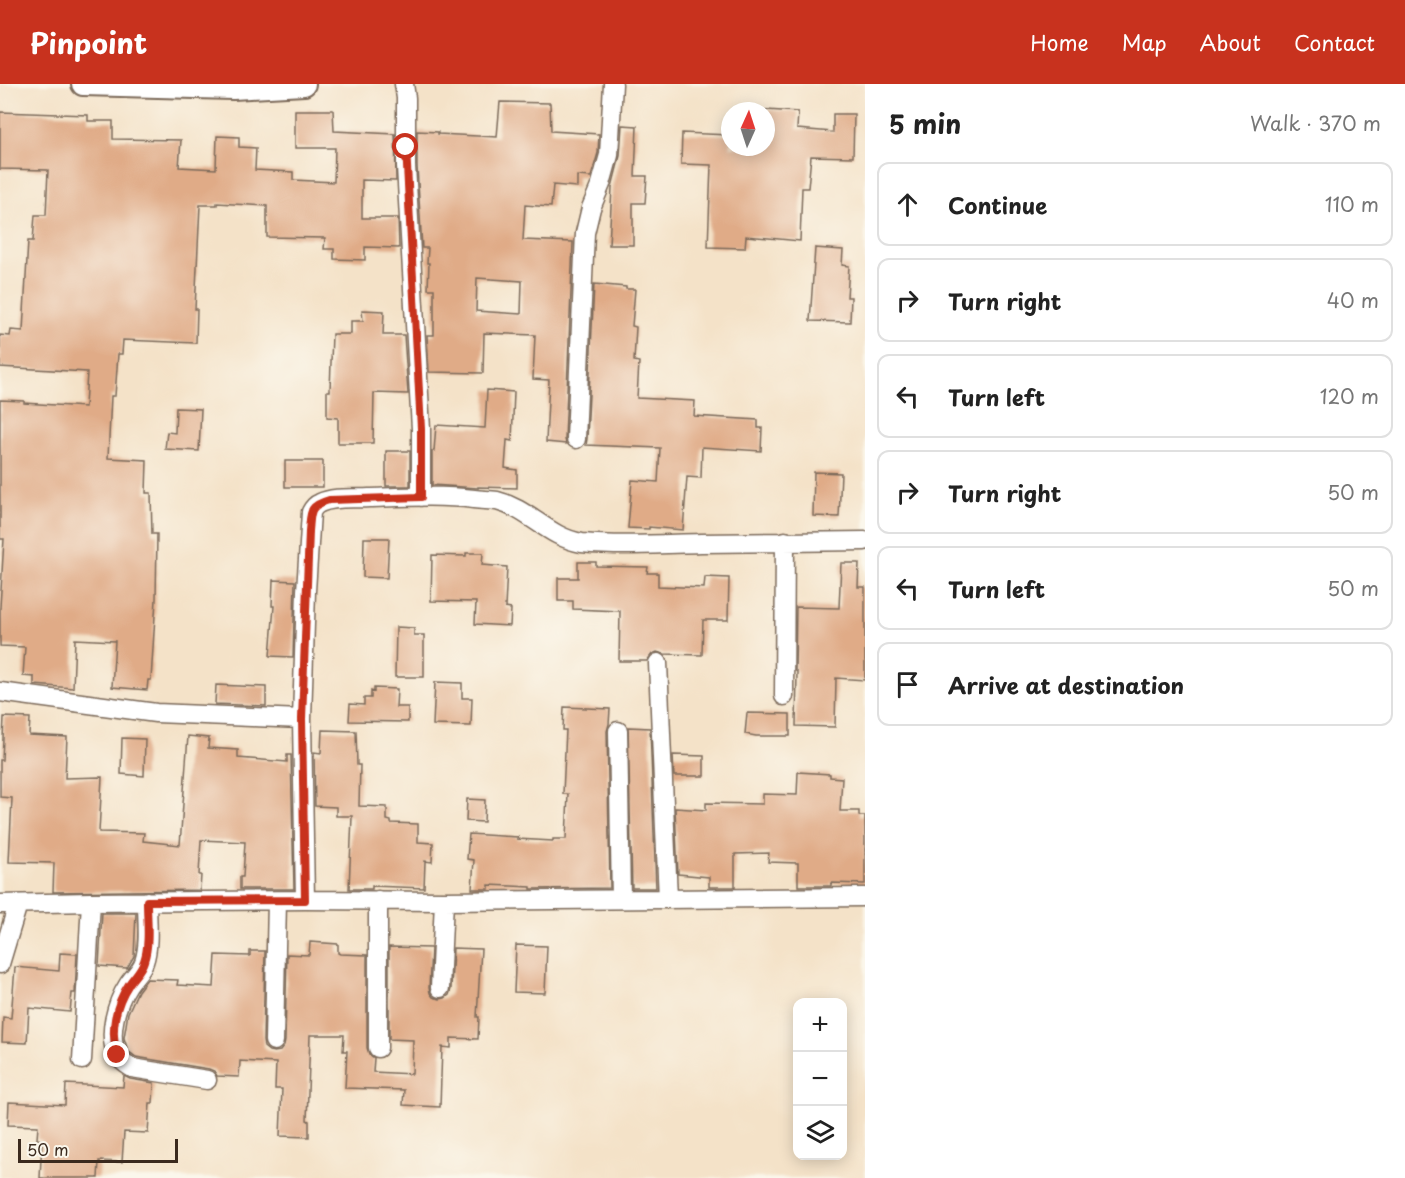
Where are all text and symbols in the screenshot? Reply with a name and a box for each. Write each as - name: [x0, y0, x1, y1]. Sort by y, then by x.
- text: Pinpoint: [30, 21, 147, 64]
- text: Home: [1030, 26, 1089, 58]
- text: Map: [1122, 26, 1167, 58]
- text: About: [1200, 26, 1261, 58]
- text: Contact: [1294, 26, 1375, 58]
- north arrow: [721, 102, 775, 156]
- text: 5 min: [889, 104, 961, 143]
- text: Walk · 370 m: [1250, 108, 1381, 138]
- route start: [392, 133, 418, 159]
- icon: ahead: [891, 188, 924, 221]
- text: Continue: [948, 188, 1047, 221]
- text: 110 m: [1325, 189, 1379, 219]
- icon: right: [891, 284, 924, 317]
- text: Turn right: [948, 284, 1061, 317]
- text: 40 m: [1327, 285, 1379, 315]
- icon: left: [891, 380, 924, 413]
- text: Turn left: [948, 380, 1045, 413]
- text: 120 m: [1320, 381, 1379, 411]
- icon: right: [891, 476, 924, 509]
- text: Turn right: [948, 476, 1061, 509]
- text: 50 m: [1327, 477, 1379, 507]
- icon: left: [891, 572, 924, 605]
- text: Turn left: [948, 572, 1045, 605]
- text: 50 m: [1327, 573, 1379, 603]
- icon: arrive: [891, 668, 924, 701]
- text: Arrive at destination: [948, 668, 1184, 701]
- map controls: [793, 998, 847, 1160]
- button: +: [793, 998, 847, 1052]
- route end: [103, 1041, 129, 1067]
- button: −: [793, 1052, 847, 1106]
- button: layers: [793, 1106, 847, 1160]
- scale bar: [18, 1136, 178, 1164]
- text: 50 m: [27, 1137, 68, 1161]

